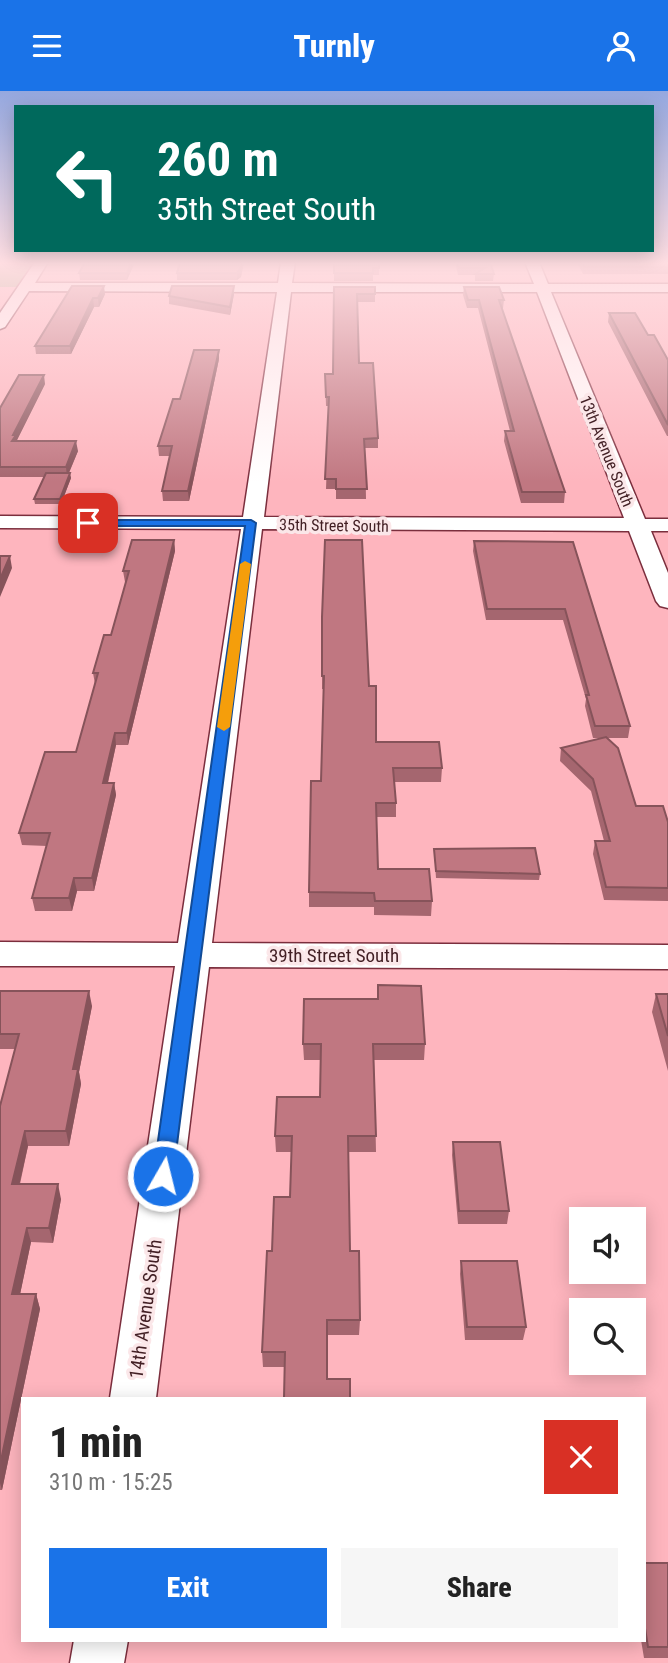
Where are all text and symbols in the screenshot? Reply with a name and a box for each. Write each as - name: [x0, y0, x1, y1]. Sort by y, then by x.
- icon: menu: [28, 27, 66, 65]
- text: Turnly: [293, 27, 375, 65]
- icon: person: [602, 27, 640, 65]
- text: 260 m: [157, 131, 279, 188]
- icon: left: [42, 133, 133, 224]
- text: 35th Street South: [157, 190, 376, 228]
- street label: 13th Avenue South: [576, 393, 637, 510]
- pin: [58, 493, 118, 553]
- icon: arrive: [69, 504, 107, 542]
- street label: 35th Street South: [279, 515, 389, 536]
- street label: 39th Street South: [269, 944, 399, 967]
- position arrow: [126, 1139, 200, 1213]
- map controls: [569, 1207, 646, 1375]
- button: sound: [569, 1207, 646, 1284]
- street label: 14th Avenue South: [124, 1238, 167, 1380]
- button: search: [569, 1298, 646, 1375]
- text: 1 min: [49, 1418, 143, 1467]
- button: close: [544, 1420, 618, 1494]
- text: 310 m · 15:25: [49, 1469, 173, 1496]
- button: Exit: [49, 1548, 327, 1628]
- button: Share: [341, 1548, 618, 1628]

